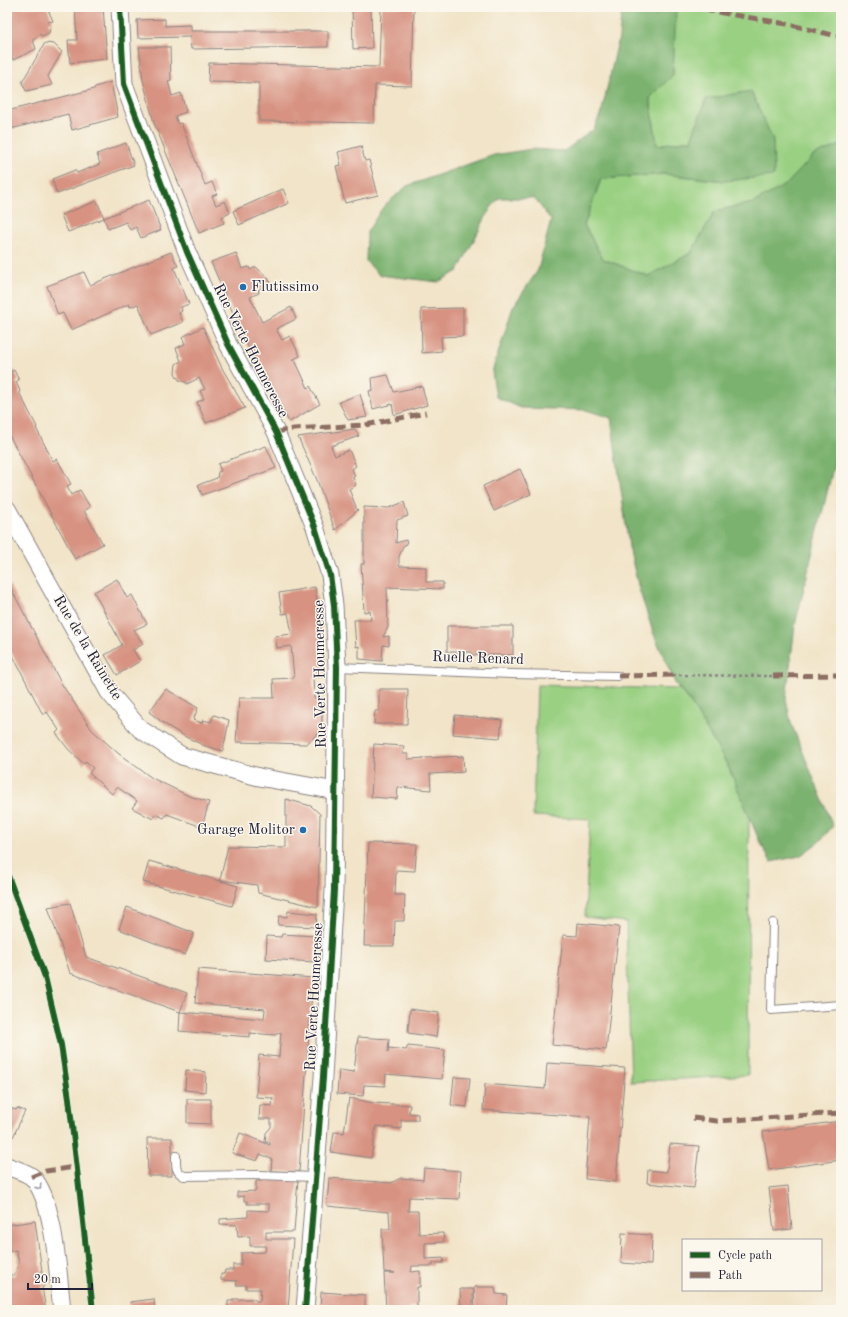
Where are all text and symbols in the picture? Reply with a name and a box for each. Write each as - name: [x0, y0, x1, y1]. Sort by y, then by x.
- place label: Flutissimo: [251, 280, 319, 295]
- street label: Rue Verte Houmeresse: [210, 281, 290, 421]
- marker: Flutissimo: [238, 282, 248, 292]
- street label: Rue de la Rainette: [50, 593, 124, 703]
- street label: Rue Verte Houmeresse: [312, 600, 330, 748]
- street label: Ruelle Renard: [432, 650, 524, 668]
- place label: Garage Molitor: [197, 823, 295, 838]
- marker: Garage Molitor: [298, 825, 308, 835]
- street label: Rue Verte Houmeresse: [304, 922, 326, 1072]
- one-way arrow: [34, 1182, 41, 1189]
- legend: [682, 1239, 822, 1291]
- text: Cycle path: [718, 1250, 773, 1262]
- scale bar: [28, 1265, 92, 1291]
- text: Path: [718, 1270, 743, 1282]
- text: 20 m: [34, 1274, 61, 1286]

